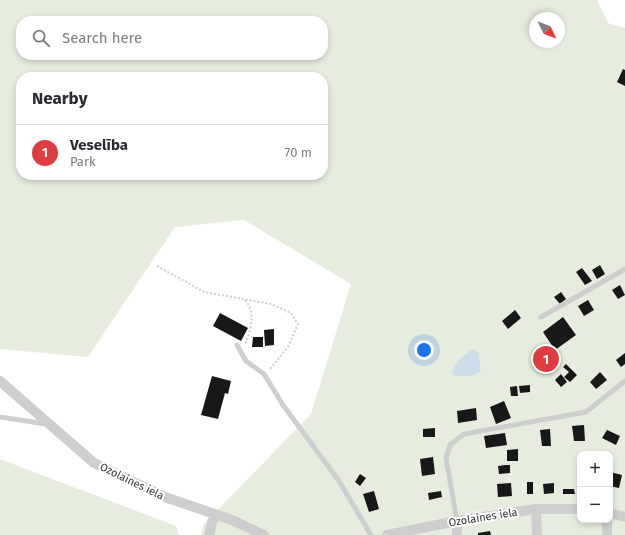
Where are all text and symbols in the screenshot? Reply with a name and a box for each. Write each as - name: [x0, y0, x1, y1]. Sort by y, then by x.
- north arrow: [529, 12, 565, 48]
- search box: [16, 16, 328, 60]
- icon: search: [30, 27, 52, 49]
- text: Search here: [62, 29, 142, 47]
- text: Nearby: [32, 88, 87, 109]
- text: Veselība: [70, 136, 128, 154]
- text: 1: [42, 145, 48, 160]
- text: 70 m: [285, 145, 312, 160]
- text: Park: [70, 154, 96, 169]
- your location: [414, 340, 434, 360]
- pin: 1: [533, 344, 559, 374]
- map controls: [577, 451, 613, 523]
- button: +: [577, 451, 613, 487]
- street label: Ozolaines iela: [98, 460, 166, 503]
- button: −: [577, 487, 613, 523]
- street label: Ozolaines iela: [448, 506, 519, 529]

